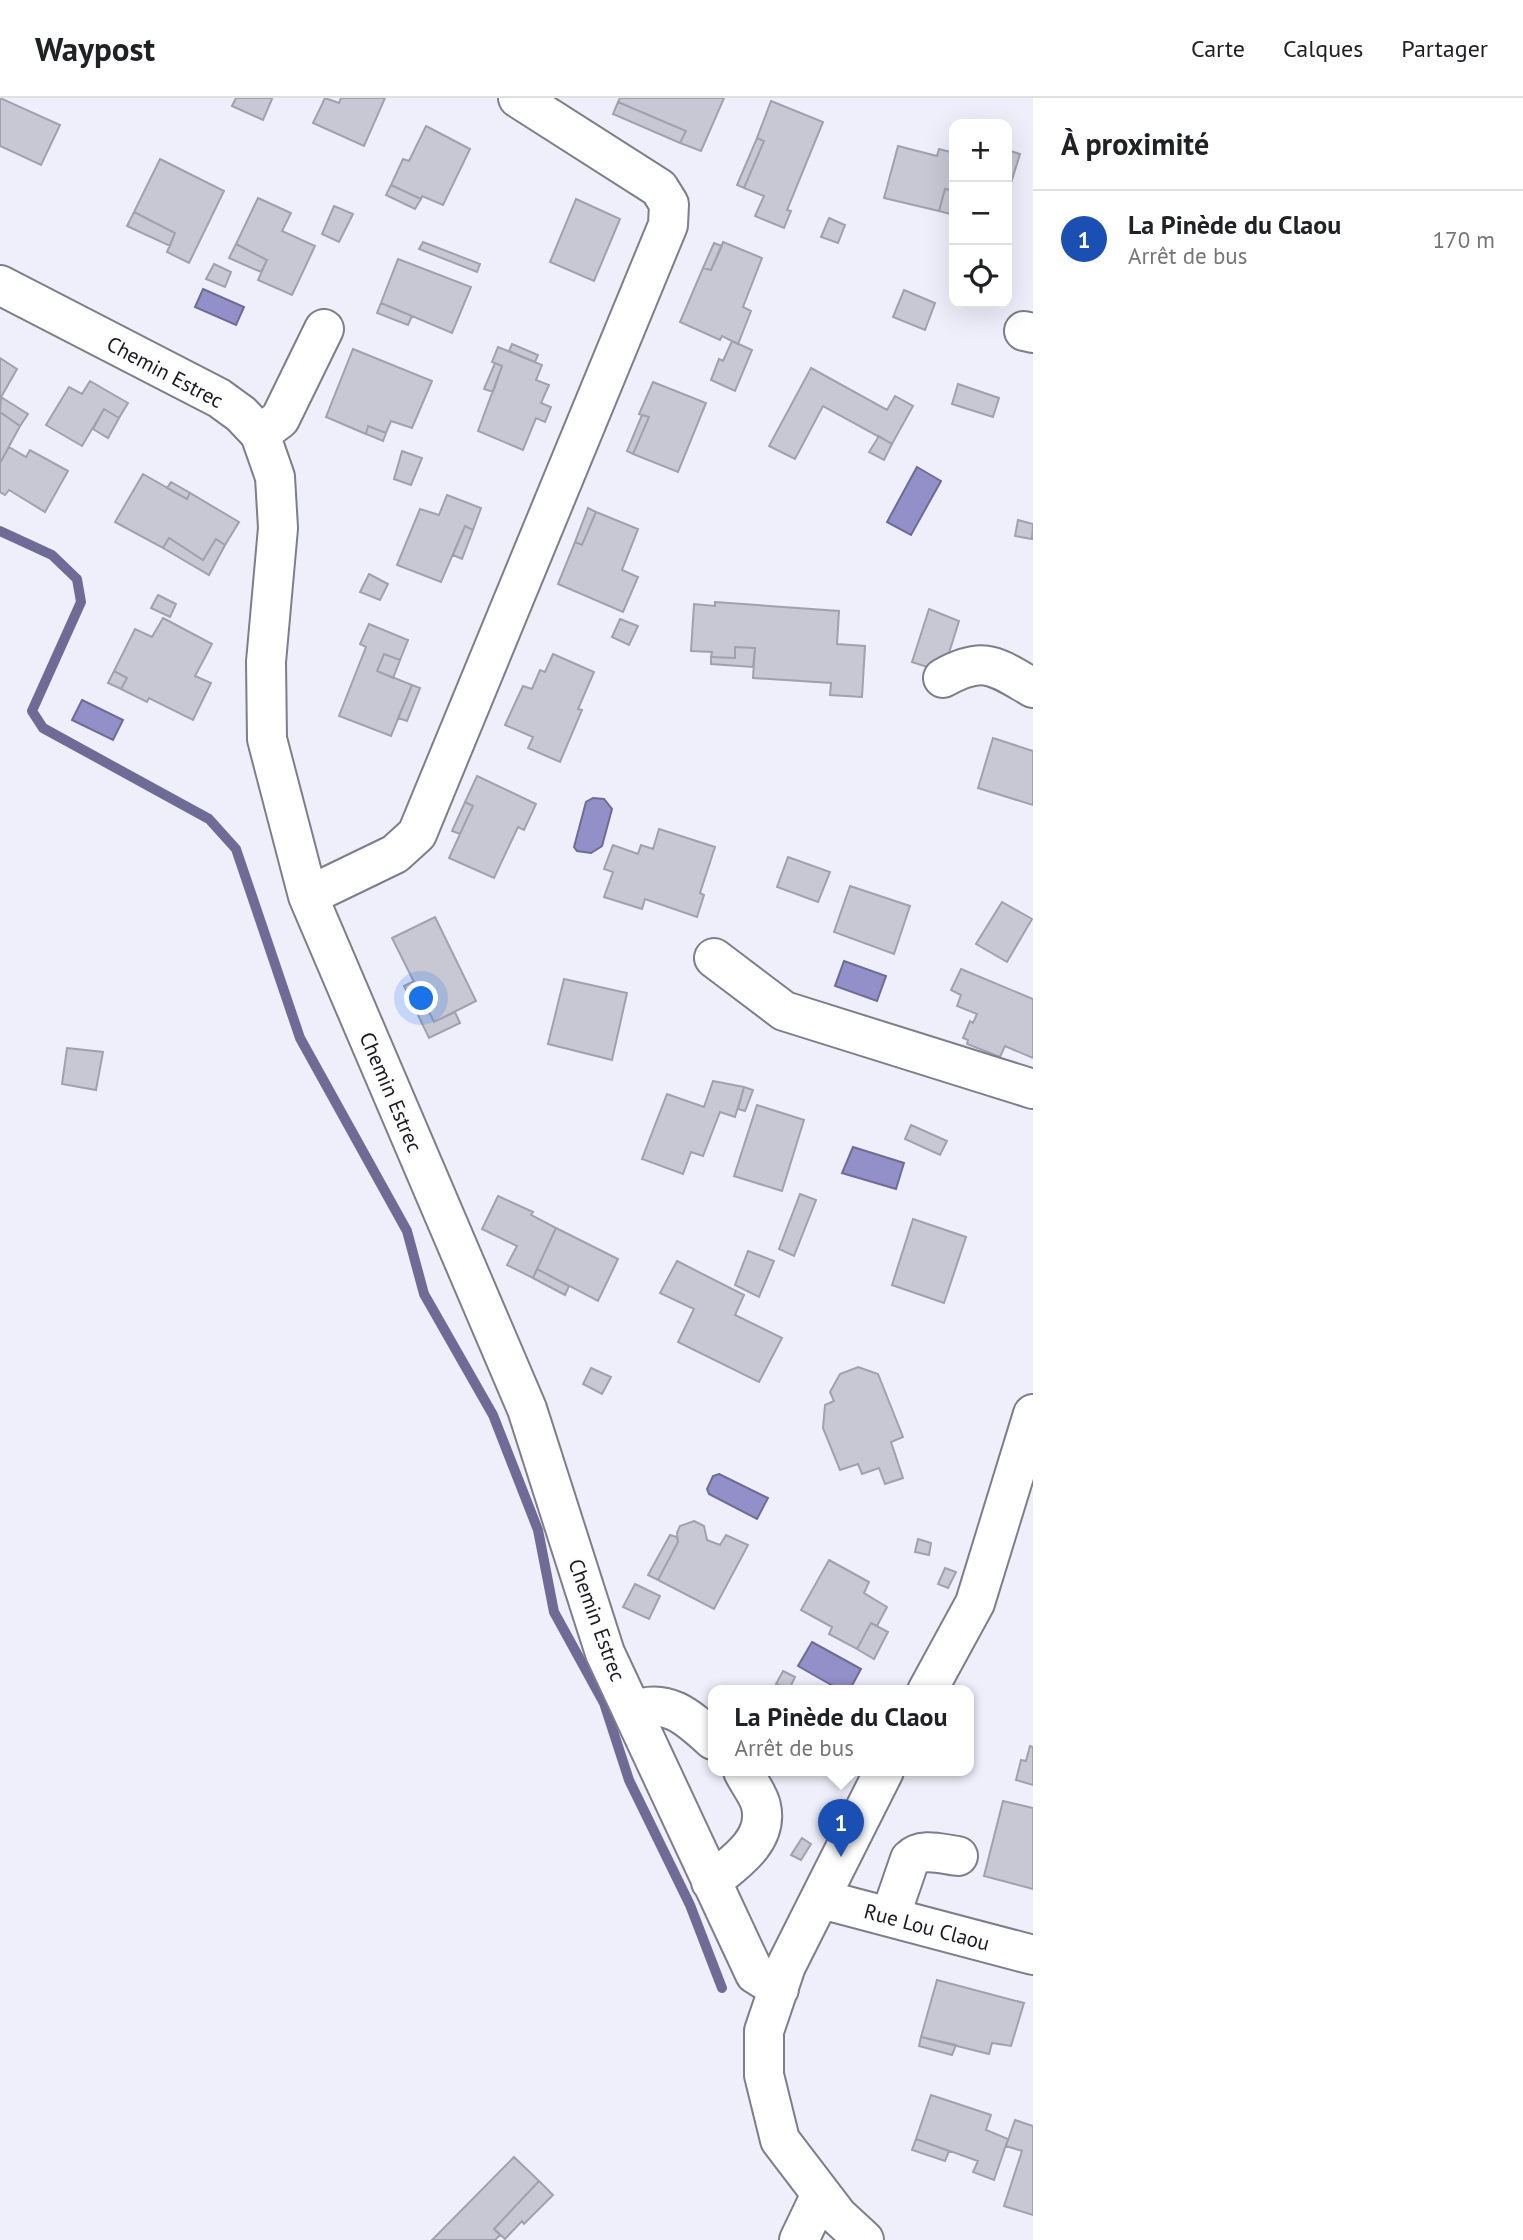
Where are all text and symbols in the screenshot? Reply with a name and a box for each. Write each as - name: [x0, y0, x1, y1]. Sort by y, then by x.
- text: Waypost: [35, 27, 155, 70]
- text: Carte: [1191, 33, 1245, 64]
- text: Calques: [1283, 33, 1363, 64]
- text: Partager: [1401, 33, 1488, 64]
- map controls: [949, 119, 1012, 308]
- button: +: [949, 119, 1012, 182]
- text: À proximité: [1061, 124, 1209, 163]
- button: −: [949, 182, 1012, 245]
- text: La Pinède du Claou: [1128, 208, 1341, 241]
- text: 1: [1077, 225, 1091, 254]
- text: 170 m: [1433, 225, 1495, 254]
- text: Arrêt de bus: [1128, 241, 1247, 270]
- button: locate: [949, 245, 1012, 308]
- street label: Chemin Estrec: [102, 330, 228, 414]
- your location: [404, 981, 438, 1015]
- street label: Chemin Estrec: [354, 1028, 428, 1156]
- street label: Chemin Estrec: [562, 1555, 632, 1685]
- popup: [708, 1685, 974, 1776]
- text: La Pinède du Claou: [734, 1700, 948, 1733]
- text: Arrêt de bus: [734, 1733, 854, 1762]
- pin: 1: [818, 1799, 864, 1857]
- street label: Rue Lou Claou: [861, 1897, 993, 1957]

